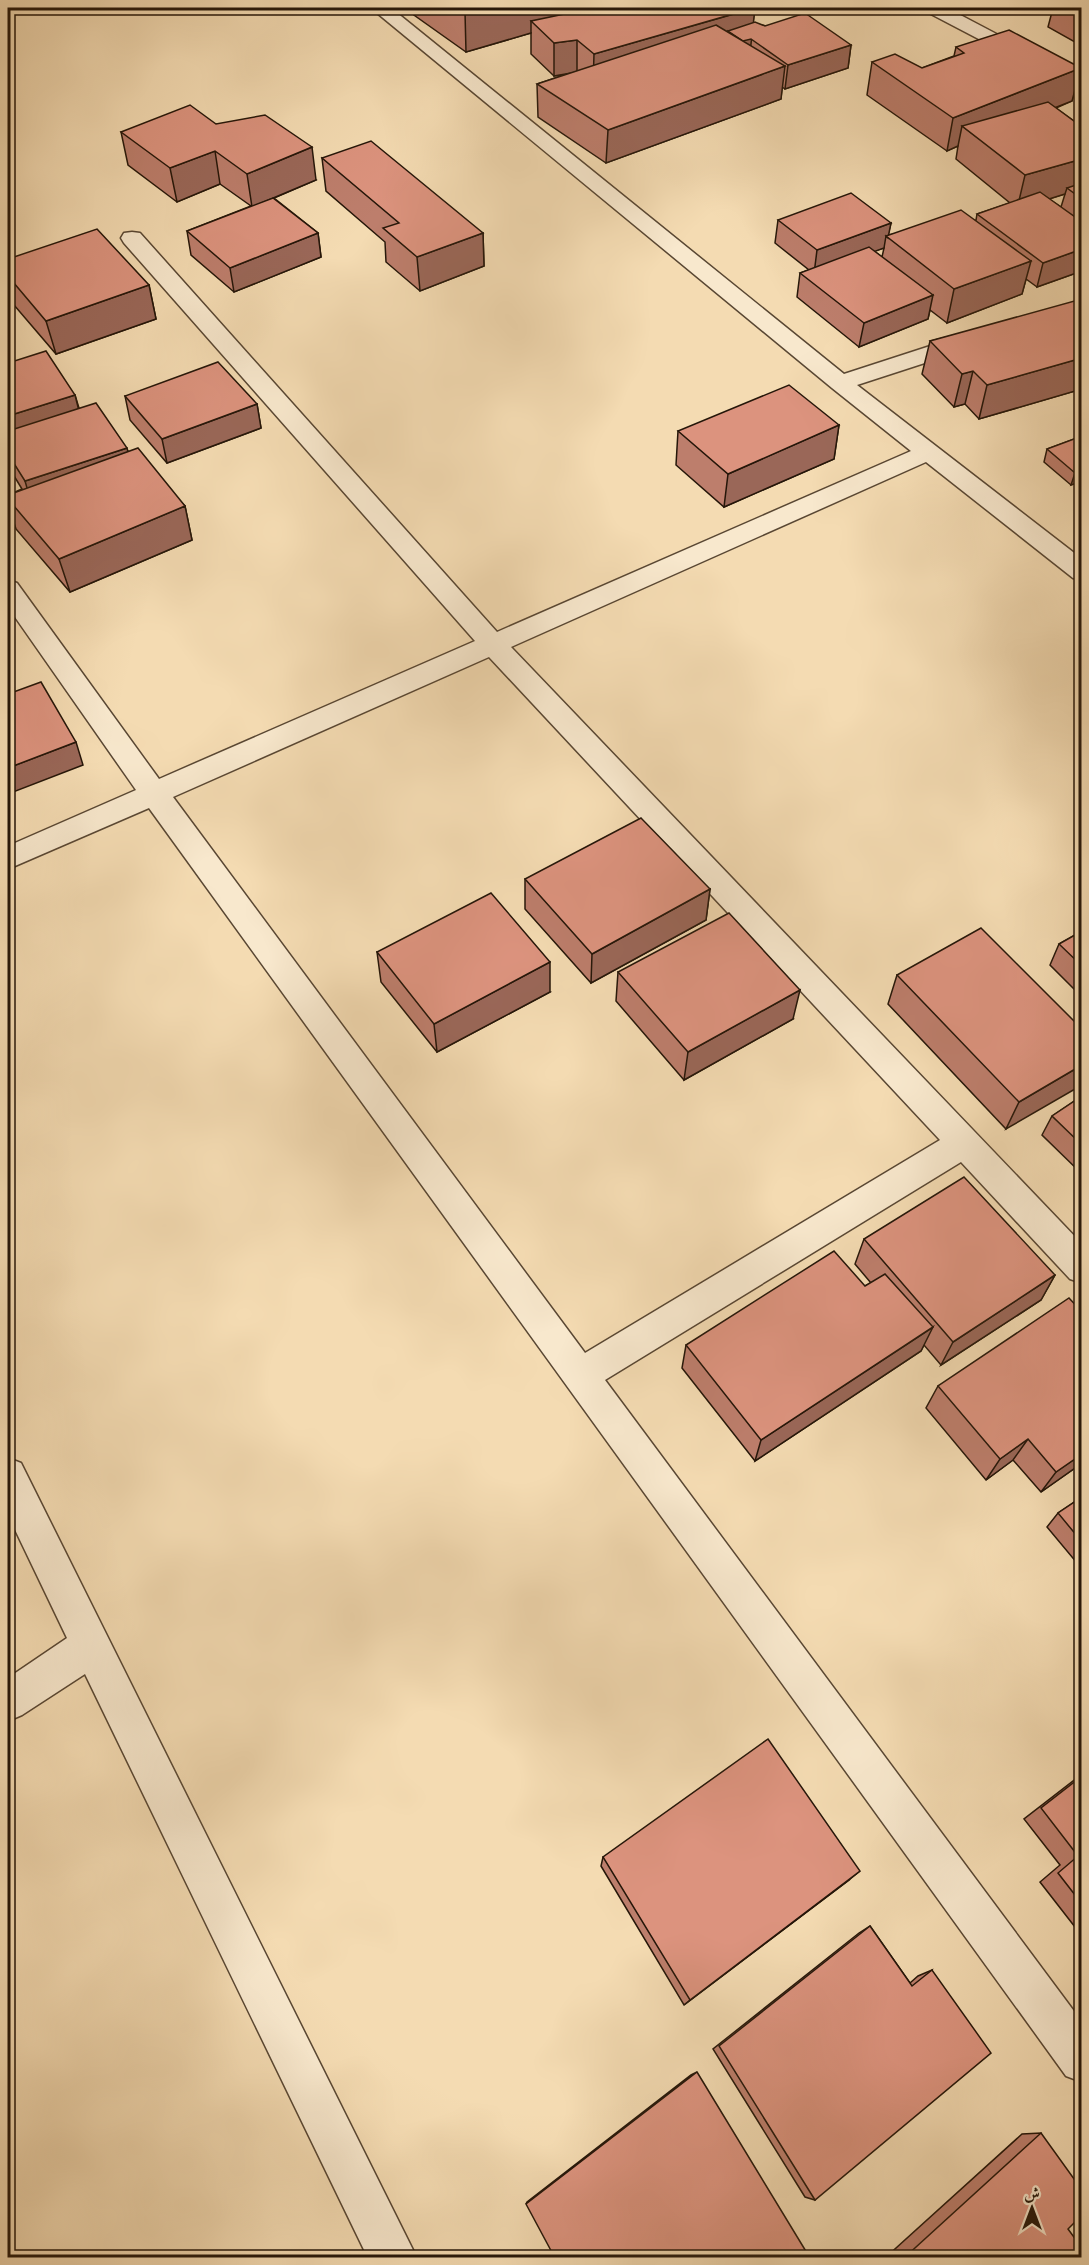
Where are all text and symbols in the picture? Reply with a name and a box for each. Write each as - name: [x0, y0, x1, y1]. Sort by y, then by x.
- north arrow: [1002, 2178, 1062, 2238]
- text: ش: [1024, 2181, 1040, 2205]

